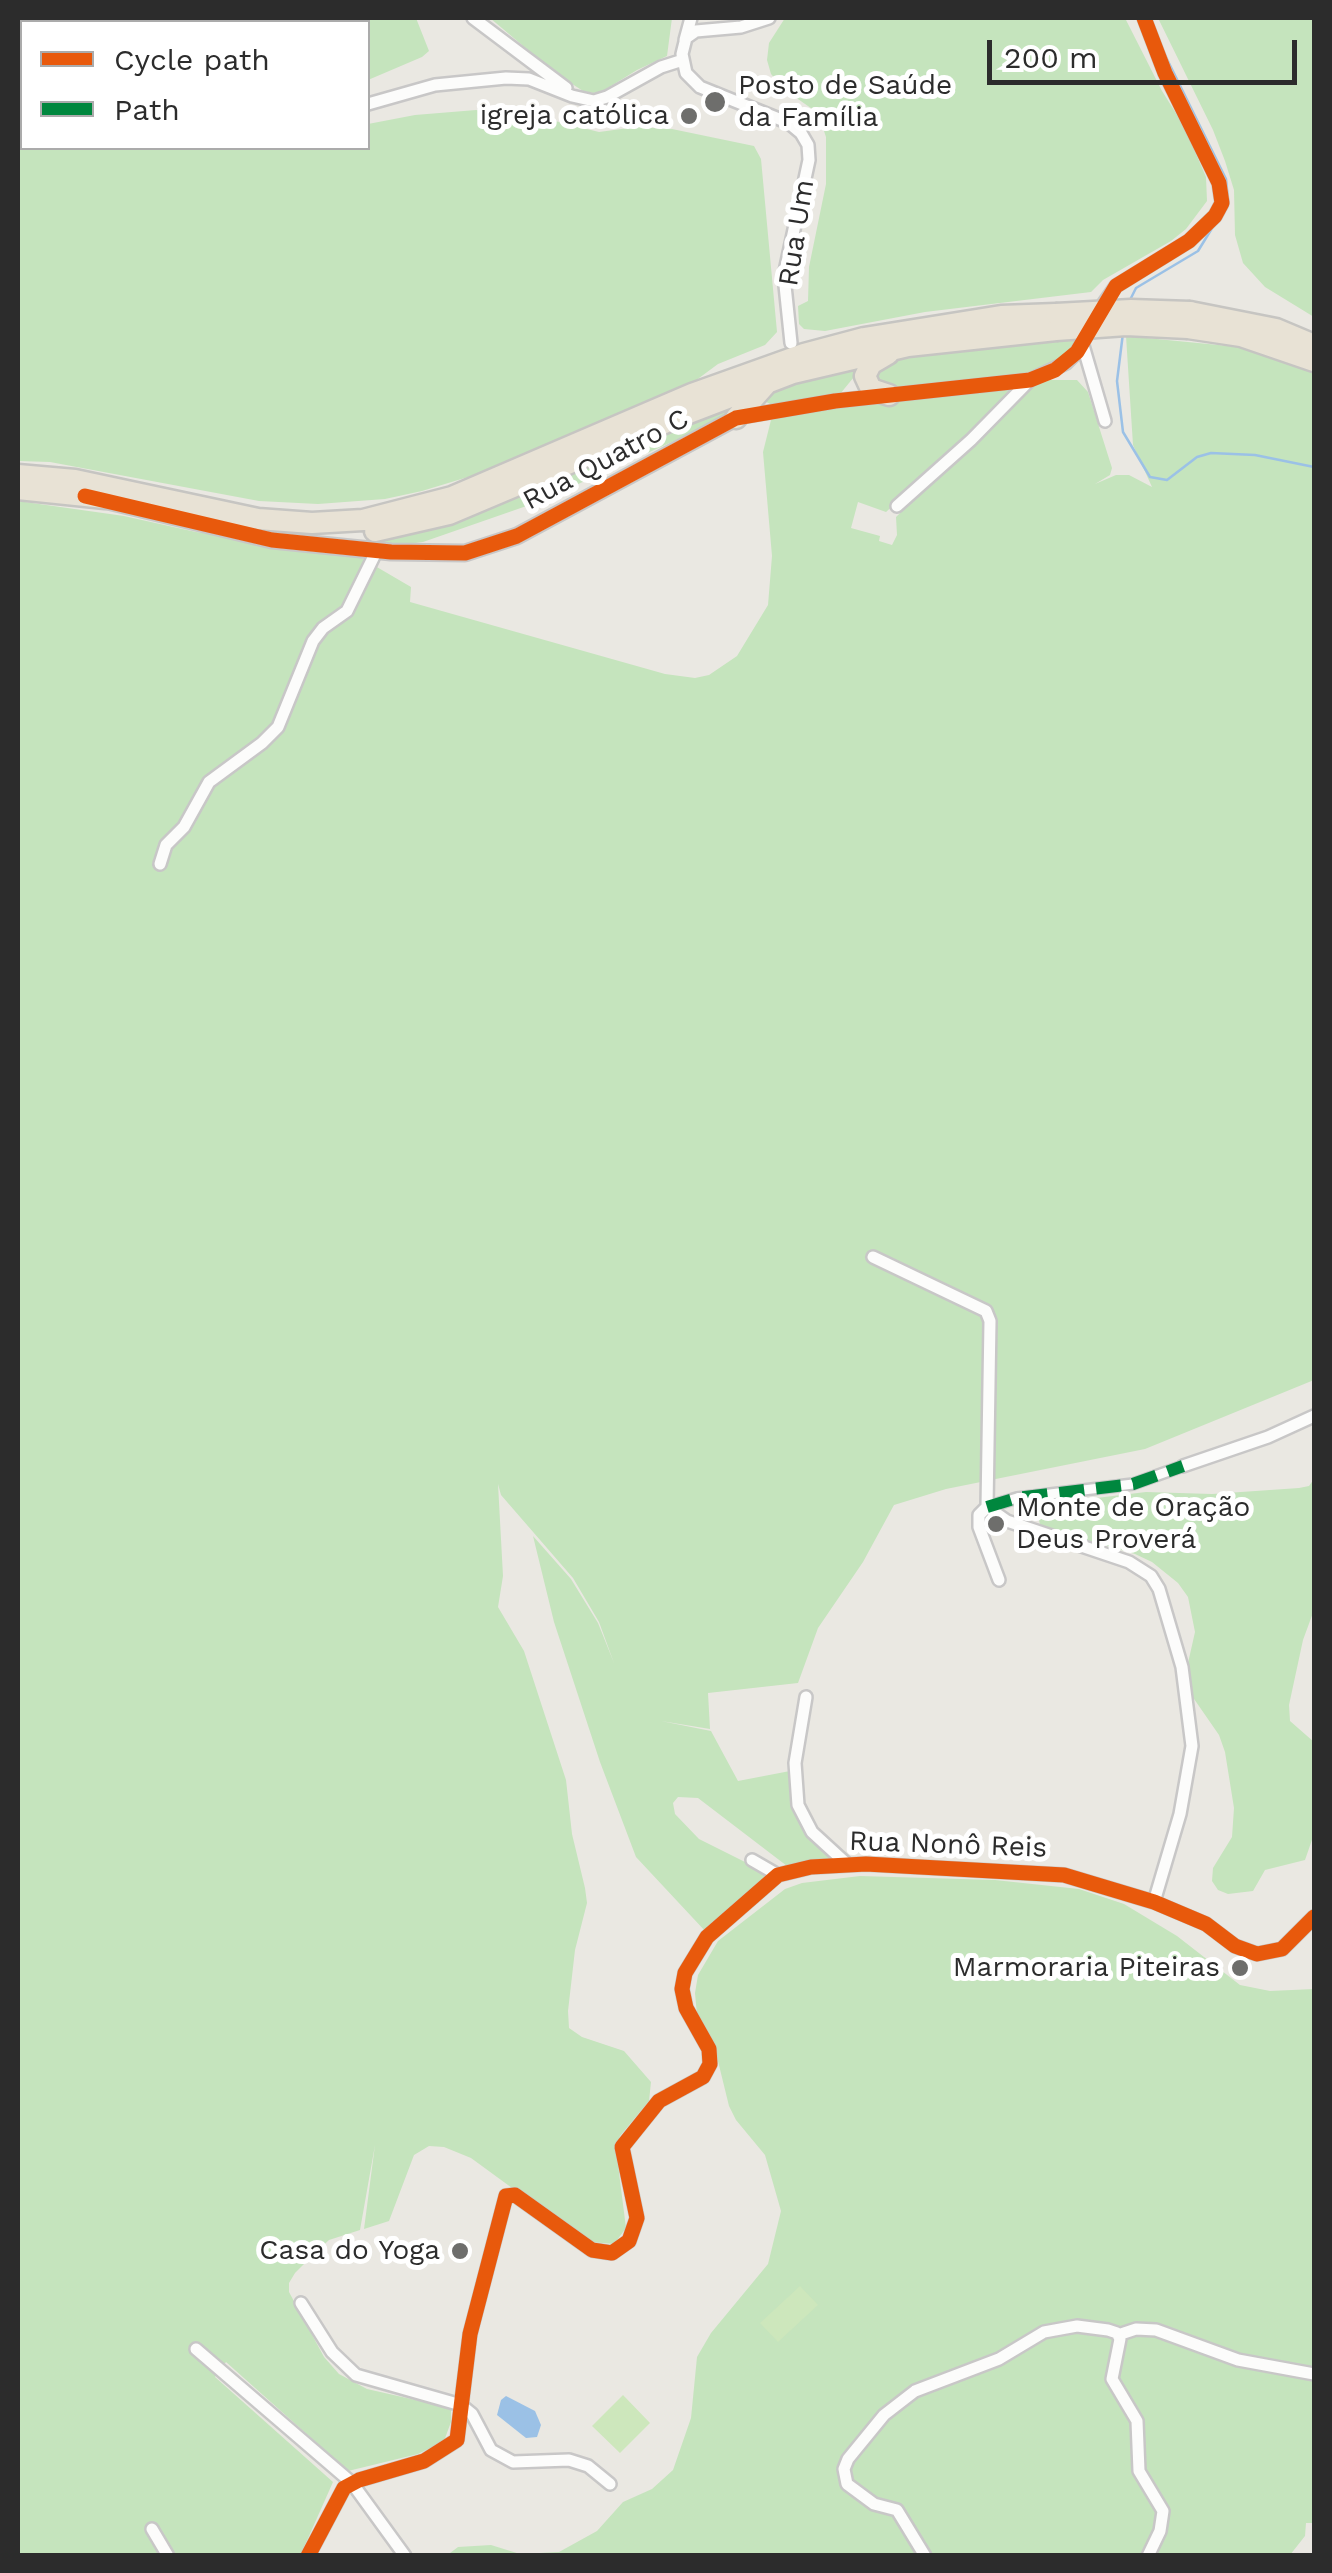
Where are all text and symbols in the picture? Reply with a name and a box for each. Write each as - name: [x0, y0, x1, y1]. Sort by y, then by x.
- legend: [20, 20, 370, 150]
- scale bar: [992, 20, 1302, 82]
- text: 200 m: [1004, 40, 1098, 75]
- text: Cycle path: [114, 42, 270, 77]
- place label: Posto de Saúde da Família: [738, 69, 952, 135]
- marker: Posto de Saúde da Família: [702, 89, 728, 115]
- text: Path: [114, 92, 180, 127]
- place label: igreja católica: [480, 99, 669, 133]
- marker: igreja católica: [678, 105, 700, 127]
- street label: Rua Um: [772, 177, 822, 289]
- street label: Rua Quatro C: [517, 402, 695, 518]
- place label: Monte de Oração Deus Proverá: [1016, 1491, 1250, 1557]
- marker: Monte de Oração Deus Proverá: [985, 1513, 1007, 1535]
- street label: Rua Nonô Reis: [848, 1825, 1048, 1865]
- place label: Marmoraria Piteiras: [953, 1951, 1220, 1985]
- marker: Marmoraria Piteiras: [1229, 1957, 1251, 1979]
- place label: Casa do Yoga: [259, 2234, 440, 2268]
- marker: Casa do Yoga: [449, 2240, 471, 2262]

